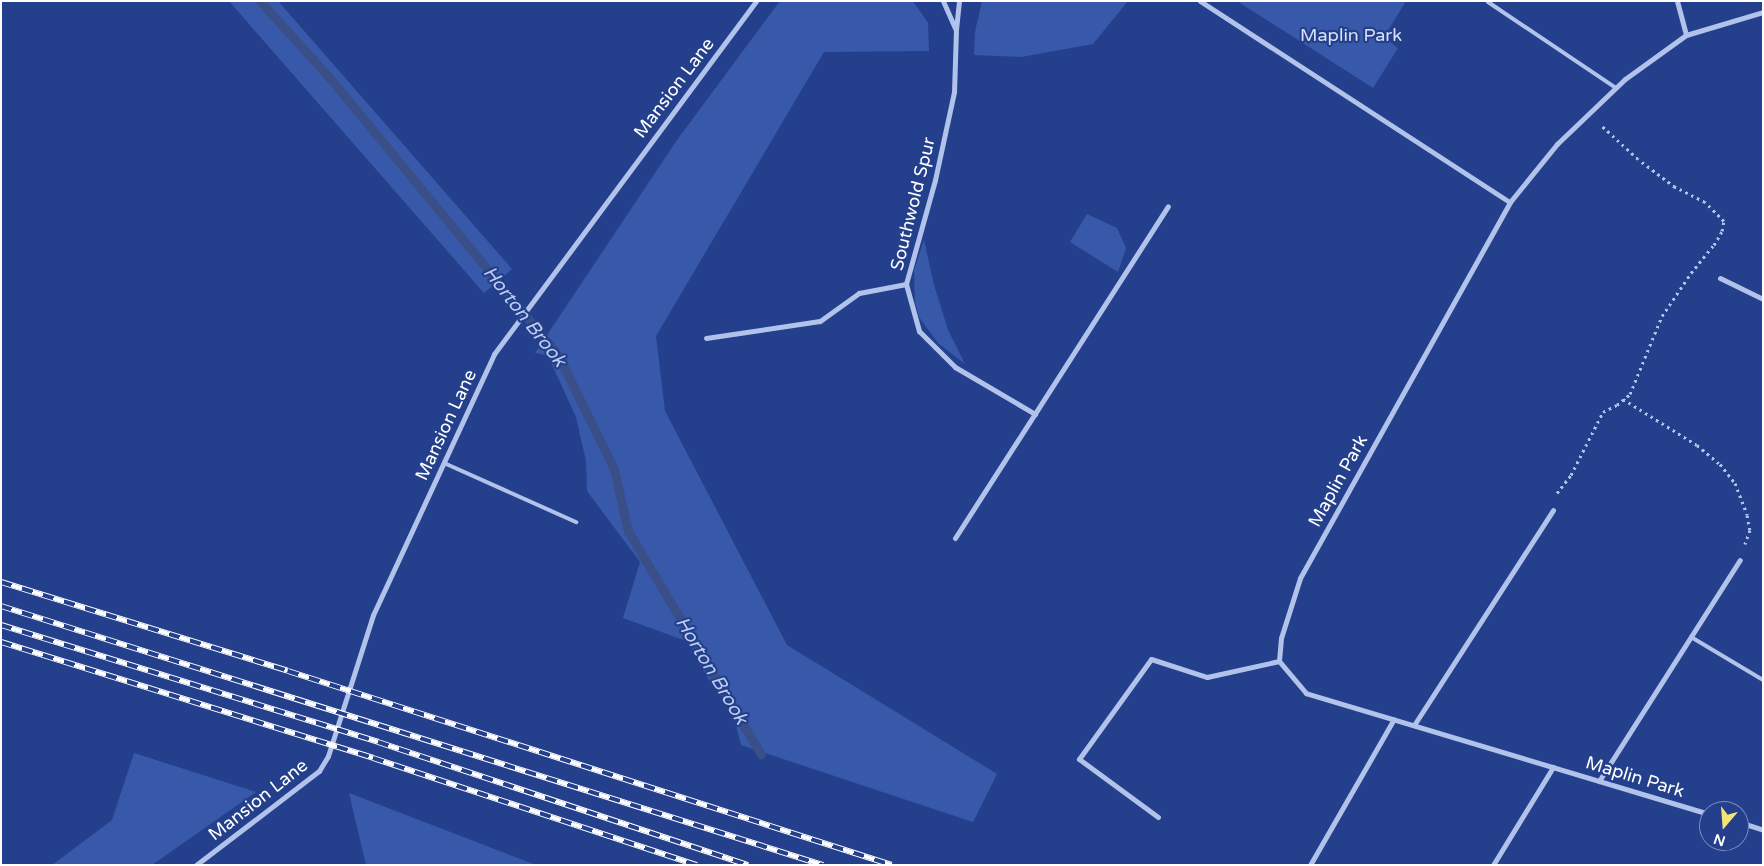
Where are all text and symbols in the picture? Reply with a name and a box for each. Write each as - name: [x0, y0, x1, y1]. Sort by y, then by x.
- park label: Maplin Park: [1300, 24, 1402, 46]
- street label: Mansion Lane: [629, 34, 719, 142]
- street label: Southwold Spur: [886, 135, 940, 273]
- water label: Horton Brook: [478, 262, 570, 372]
- street label: Mansion Lane: [411, 366, 481, 484]
- street label: Maplin Park: [1304, 431, 1372, 531]
- water label: Horton Brook: [670, 613, 752, 729]
- street label: Maplin Park: [1583, 752, 1687, 802]
- street label: Mansion Lane: [204, 755, 312, 845]
- north arrow: [1699, 801, 1749, 851]
- text: N: [1712, 830, 1727, 850]

